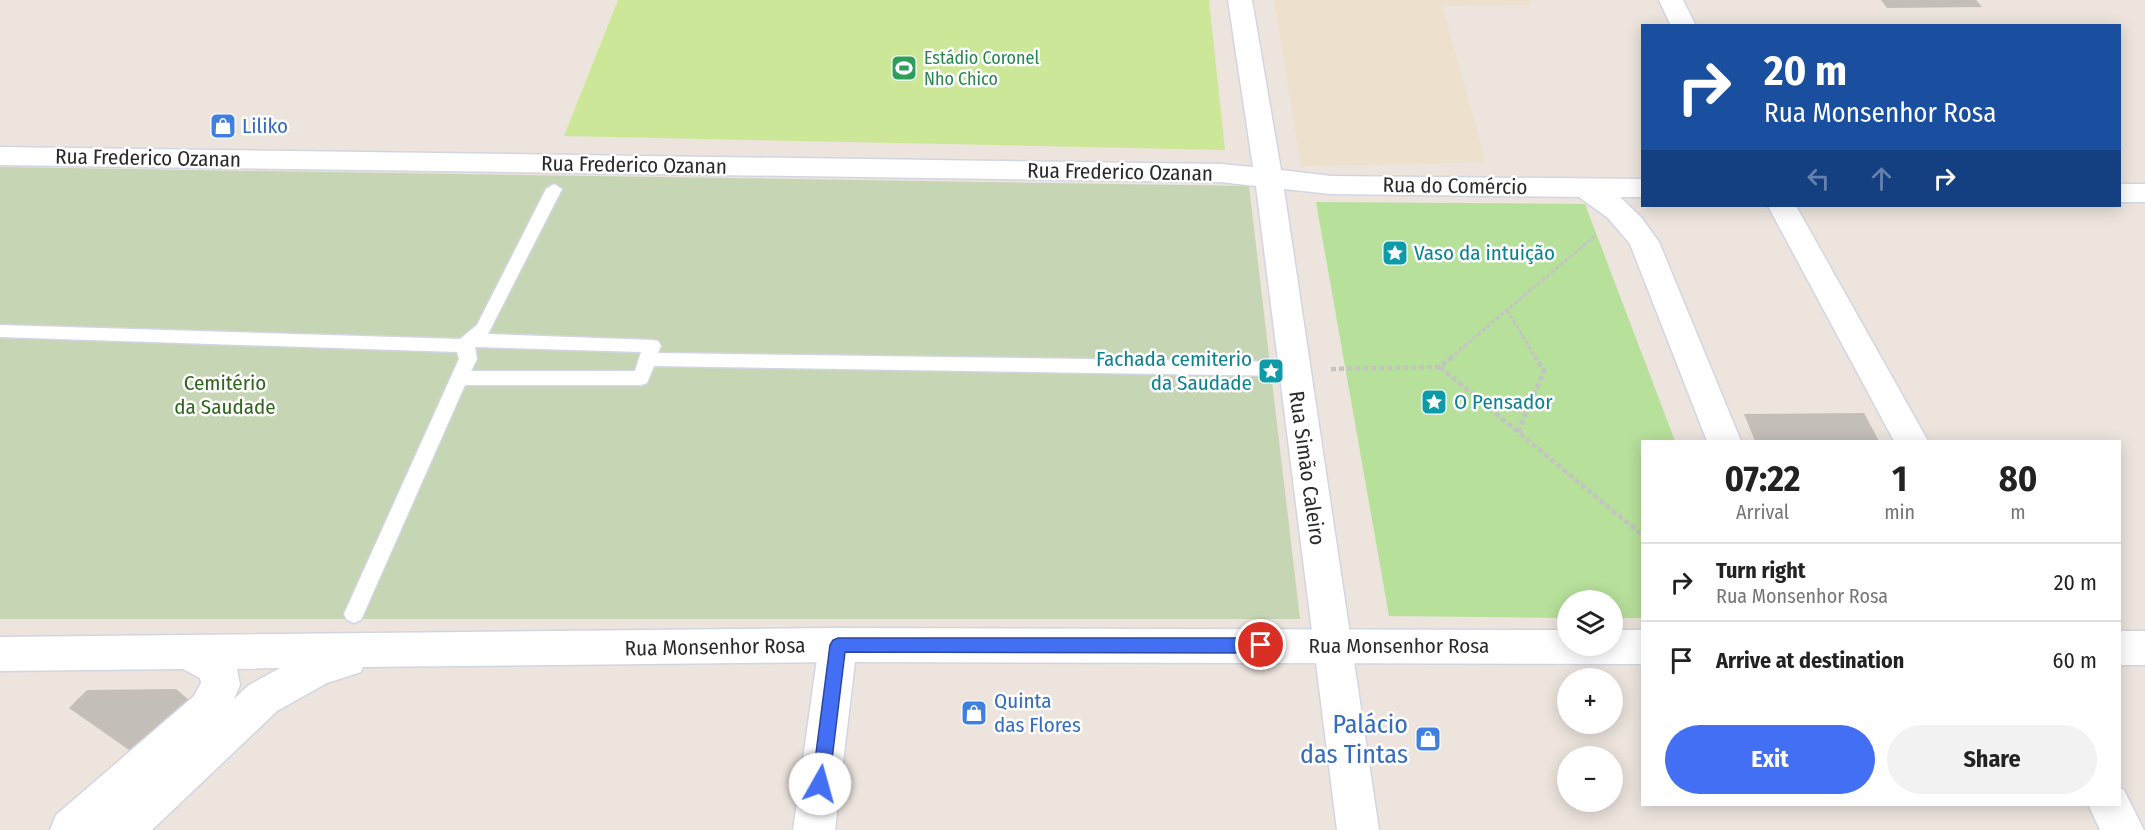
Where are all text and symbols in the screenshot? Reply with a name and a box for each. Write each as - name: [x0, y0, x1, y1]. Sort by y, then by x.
- text: 20 m: [1764, 46, 1847, 96]
- place label: Estádio Coronel Nho Chico: [924, 47, 1039, 90]
- icon: right: [1665, 48, 1743, 126]
- sports icon: Estádio Coronel Nho Chico: [889, 53, 919, 83]
- text: Rua Monsenhor Rosa: [1764, 97, 1996, 129]
- shop icon: Liliko: [208, 111, 238, 141]
- place label: Liliko: [242, 113, 288, 139]
- street label: Rua Frederico Ozanan: [55, 143, 241, 173]
- street label: Rua Frederico Ozanan: [541, 150, 727, 180]
- street label: Rua Frederico Ozanan: [1027, 157, 1213, 187]
- icon: left: [1802, 162, 1835, 195]
- icon: ahead: [1865, 162, 1898, 195]
- icon: right: [1928, 162, 1961, 195]
- street label: Rua do Comércio: [1382, 172, 1528, 200]
- place icon: Vaso da intuição: [1380, 238, 1410, 268]
- place label: Vaso da intuição: [1414, 240, 1555, 266]
- place label: Fachada cemiterio da Saudade: [1096, 346, 1252, 396]
- place icon: Fachada cemiterio da Saudade: [1256, 356, 1286, 386]
- park label: Cemitério da Saudade: [174, 370, 276, 420]
- place icon: O Pensador: [1419, 387, 1449, 417]
- street label: Rua Simão Caleiro: [1283, 389, 1331, 547]
- place label: O Pensador: [1454, 389, 1553, 415]
- text: 07:22: [1725, 457, 1801, 501]
- text: 1: [1892, 457, 1907, 501]
- text: 80: [1999, 457, 2037, 501]
- text: Arrival: [1736, 500, 1789, 524]
- text: min: [1884, 500, 1915, 524]
- text: m: [2010, 500, 2026, 524]
- text: Turn right: [1716, 557, 1805, 584]
- icon: right: [1665, 566, 1698, 599]
- text: 20 m: [2054, 569, 2097, 596]
- text: Rua Monsenhor Rosa: [1716, 584, 1888, 608]
- map controls: [1557, 590, 1623, 812]
- button: layers: [1557, 590, 1623, 656]
- pin: [1235, 619, 1286, 670]
- icon: arrive: [1244, 628, 1277, 661]
- street label: Rua Monsenhor Rosa: [624, 632, 806, 662]
- street label: Rua Monsenhor Rosa: [1309, 633, 1489, 659]
- icon: arrive: [1665, 644, 1698, 677]
- text: Arrive at destination: [1716, 647, 1904, 674]
- text: 60 m: [2053, 647, 2097, 674]
- button: +: [1557, 668, 1623, 734]
- place label: Quinta das Flores: [994, 688, 1081, 738]
- shop icon: Quinta das Flores: [959, 698, 989, 728]
- place label: Palácio das Tintas: [1300, 709, 1408, 770]
- shop icon: Palácio das Tintas: [1413, 724, 1443, 754]
- button: Exit: [1665, 725, 1875, 794]
- button: Share: [1887, 725, 2097, 794]
- button: −: [1557, 746, 1623, 812]
- position arrow: [788, 752, 852, 816]

